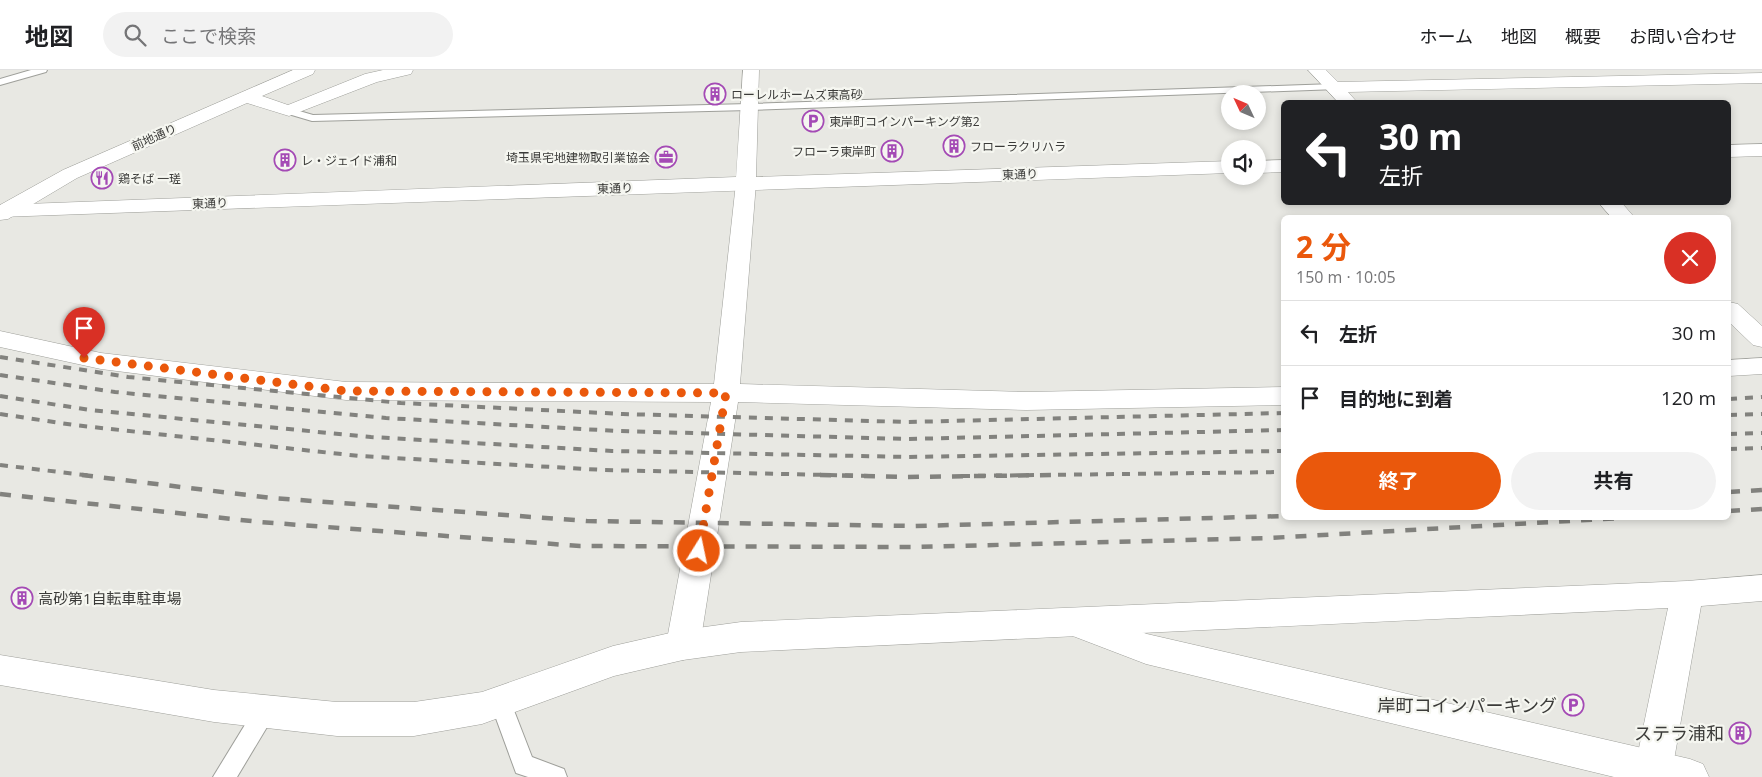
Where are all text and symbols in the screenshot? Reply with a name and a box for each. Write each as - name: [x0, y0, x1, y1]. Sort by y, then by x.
- search box: [103, 12, 453, 57]
- text: 地図: [25, 19, 73, 52]
- icon: search: [121, 21, 149, 49]
- text: ここで検索: [161, 23, 256, 49]
- text: ホーム: [1420, 24, 1473, 48]
- text: 地図: [1501, 24, 1537, 48]
- text: 概要: [1565, 24, 1601, 48]
- text: お問い合わせ: [1629, 24, 1737, 48]
- building icon: ローレルホームズ東高砂: [703, 82, 727, 106]
- north arrow: [1221, 85, 1266, 130]
- map controls: [1221, 85, 1266, 185]
- place label: ローレルホームズ東高砂: [731, 86, 863, 103]
- parking icon: 東岸町コインパーキング第2: [801, 109, 825, 133]
- place label: 東岸町コインパーキング第2: [829, 113, 980, 130]
- text: 30 m: [1379, 113, 1462, 160]
- street label: 前地通り: [129, 119, 179, 155]
- icon: left: [1296, 120, 1361, 185]
- building icon: フローラクリハラ: [942, 134, 966, 158]
- place label: フローラクリハラ: [970, 138, 1066, 155]
- building icon: フローラ東岸町: [880, 139, 904, 163]
- button: sound: [1221, 140, 1266, 185]
- place label: フローラ東岸町: [792, 143, 876, 160]
- office icon: 埼玉県宅地建物取引業協会: [654, 145, 678, 169]
- building icon: レ・ジェイド浦和: [273, 148, 297, 172]
- place label: 埼玉県宅地建物取引業協会: [506, 149, 650, 166]
- place label: レ・ジェイド浦和: [301, 152, 397, 169]
- text: 左折: [1379, 160, 1423, 190]
- street label: 東通り: [1002, 165, 1038, 183]
- restaurant icon: 鶏そば 一瑳: [90, 166, 114, 190]
- place label: 鶏そば 一瑳: [118, 170, 181, 187]
- street label: 東通り: [597, 179, 633, 197]
- street label: 東通り: [192, 194, 228, 212]
- text: 2 分: [1296, 226, 1351, 267]
- button: close: [1664, 232, 1716, 284]
- text: 150 m · 10:05: [1296, 266, 1396, 288]
- pin: [63, 307, 105, 358]
- icon: arrive: [70, 314, 98, 342]
- icon: left: [1296, 319, 1324, 347]
- text: 30 m: [1672, 320, 1716, 346]
- text: 左折: [1339, 321, 1377, 347]
- icon: arrive: [1296, 384, 1324, 412]
- text: 120 m: [1661, 385, 1716, 411]
- text: 目的地に到着: [1339, 386, 1453, 412]
- button: 終了: [1296, 452, 1501, 510]
- button: 共有: [1511, 452, 1716, 510]
- position arrow: [672, 524, 724, 576]
- building icon: 高砂第1自転車駐車場: [10, 586, 34, 610]
- place label: 高砂第1自転車駐車場: [38, 588, 182, 608]
- place label: 岸町コインパーキング: [1378, 693, 1557, 717]
- parking icon: 岸町コインパーキング: [1561, 693, 1585, 717]
- place label: ステラ浦和: [1634, 721, 1724, 745]
- building icon: ステラ浦和: [1728, 721, 1752, 745]

